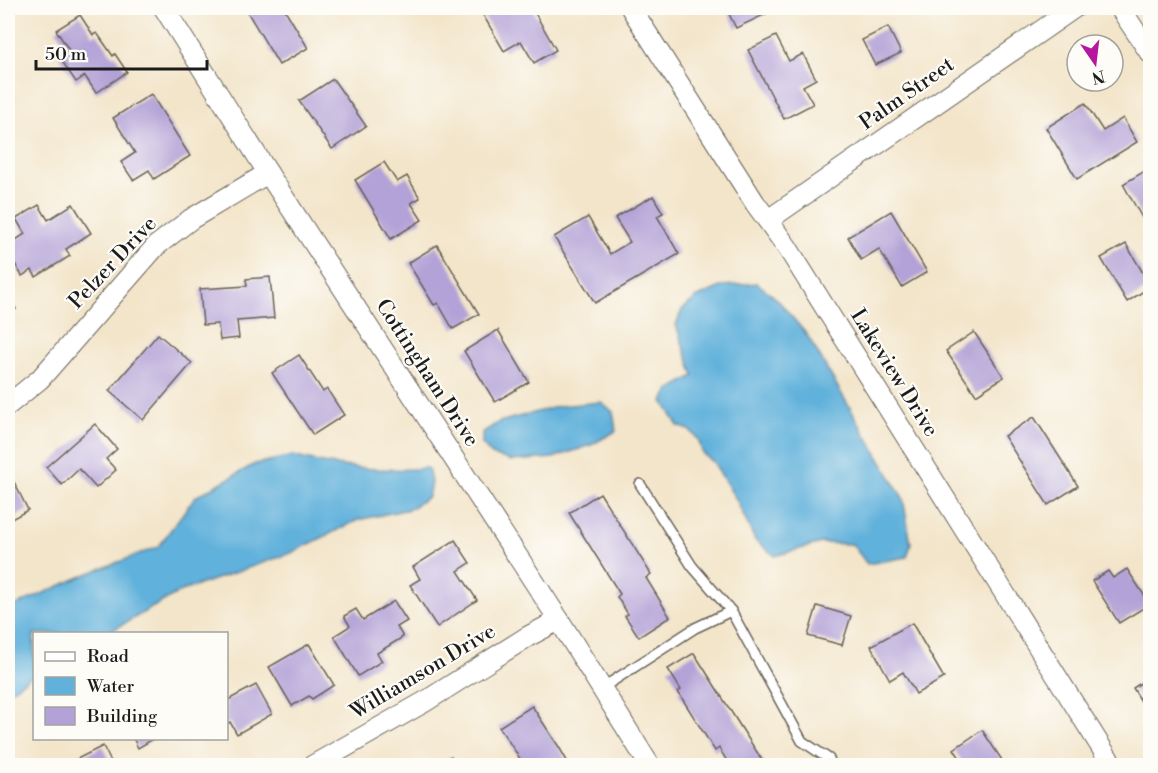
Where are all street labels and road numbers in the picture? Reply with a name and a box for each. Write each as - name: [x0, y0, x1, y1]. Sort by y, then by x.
- street label: Palm Street: [855, 52, 960, 136]
- street label: Pelzer Drive: [63, 211, 163, 315]
- street label: Cottingham Drive: [370, 294, 484, 452]
- street label: Lakeview Drive: [844, 304, 944, 442]
- street label: Williamson Drive: [345, 618, 500, 726]

